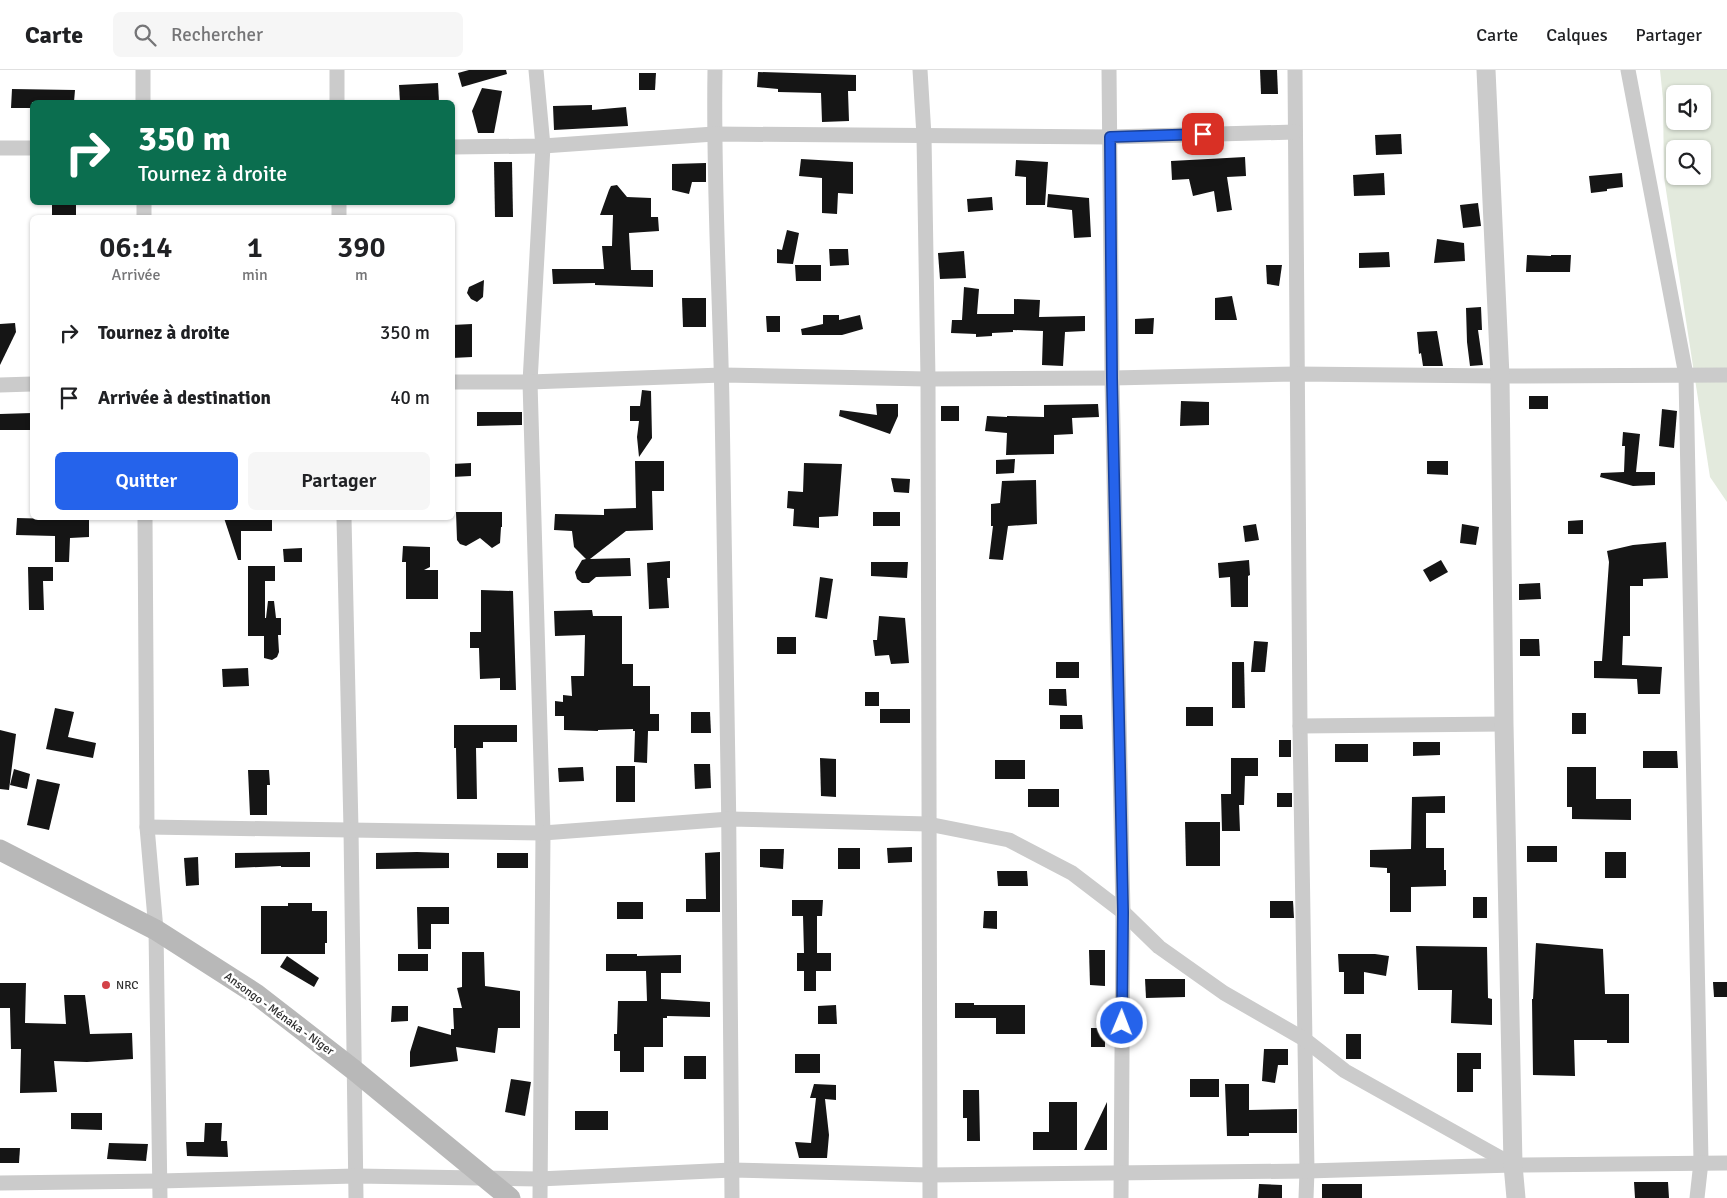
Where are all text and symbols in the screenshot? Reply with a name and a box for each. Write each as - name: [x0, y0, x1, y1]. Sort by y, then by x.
- search box: [113, 12, 463, 57]
- text: Carte: [25, 20, 83, 50]
- icon: search: [131, 21, 159, 49]
- text: Rechercher: [171, 23, 263, 47]
- text: Carte: [1476, 24, 1518, 46]
- text: Calques: [1546, 24, 1608, 46]
- text: Partager: [1636, 24, 1702, 46]
- map controls: [1666, 85, 1711, 185]
- button: sound: [1666, 85, 1711, 130]
- pin: [1182, 113, 1224, 155]
- text: 350 m: [138, 117, 231, 160]
- icon: right: [55, 120, 120, 185]
- icon: arrive: [1189, 120, 1217, 148]
- button: search: [1666, 140, 1711, 185]
- text: Tournez à droite: [138, 160, 287, 187]
- text: 06:14: [99, 229, 173, 266]
- text: 1: [247, 229, 263, 266]
- text: 390: [337, 229, 386, 266]
- text: Arrivée: [111, 265, 161, 285]
- text: min: [242, 265, 268, 285]
- text: m: [355, 265, 368, 285]
- icon: right: [55, 319, 83, 347]
- text: Tournez à droite: [98, 321, 230, 345]
- text: 350 m: [380, 321, 430, 345]
- icon: arrive: [55, 384, 83, 412]
- text: Arrivée à destination: [98, 386, 271, 410]
- text: 40 m: [390, 386, 430, 410]
- button: Quitter: [55, 452, 238, 510]
- button: Partager: [248, 452, 430, 510]
- street label: Ansongo - Ménaka - Niger: [221, 969, 337, 1059]
- place label: NRC: [116, 978, 138, 993]
- marker: NRC: [100, 979, 112, 991]
- position arrow: [1095, 996, 1147, 1048]

